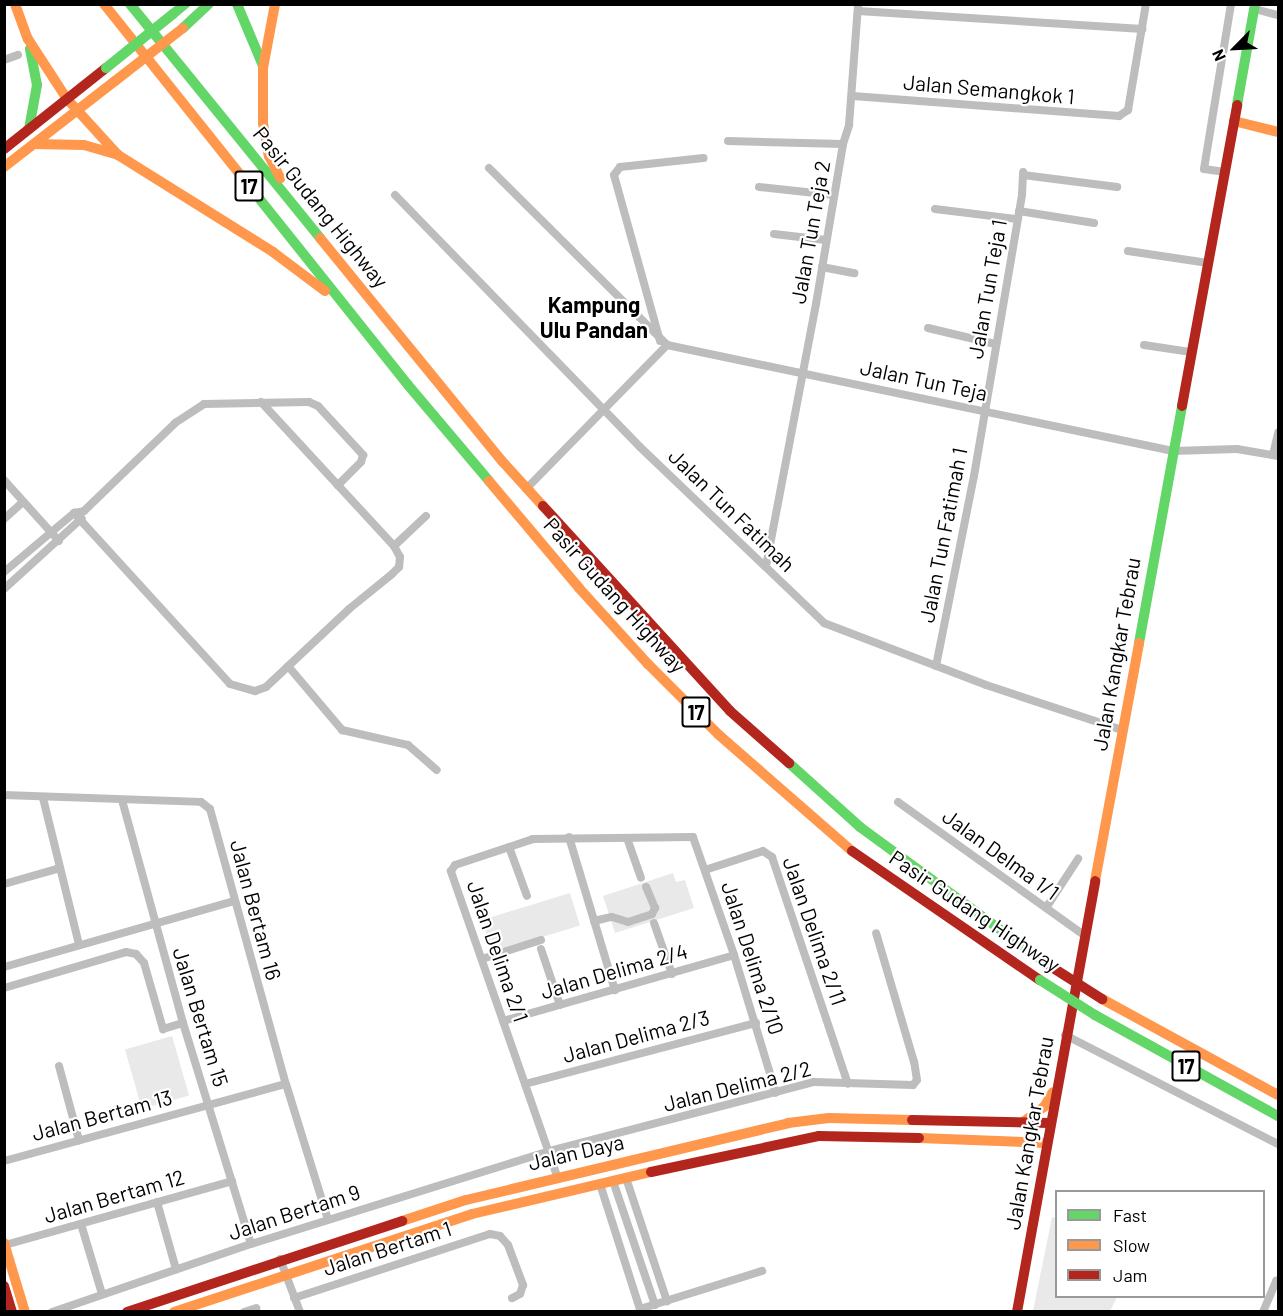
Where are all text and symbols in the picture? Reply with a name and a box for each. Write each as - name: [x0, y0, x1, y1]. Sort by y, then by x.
- north arrow: [1205, 18, 1265, 78]
- text: N: [1207, 47, 1229, 64]
- street label: Jalan Semangkok 1: [902, 69, 1076, 109]
- street label: Pasir Gudang Highway: [248, 121, 394, 293]
- street label: Jalan Tun Teja 2: [785, 159, 835, 305]
- road number: 17: [234, 169, 264, 203]
- street label: Jalan Tun Teja 1: [962, 217, 1012, 361]
- district label: Kampung Ulu Pandan: [540, 291, 648, 342]
- street label: Jalan Tun Teja: [858, 354, 990, 406]
- street label: Jalan Tun Fatimah: [664, 443, 800, 577]
- street label: Jalan Tun Fatimah 1: [914, 445, 972, 625]
- street label: Pasir Gudang Highway: [539, 512, 691, 678]
- street label: Jalan Kangkar Tebrau: [1087, 555, 1145, 753]
- road number: 17: [681, 695, 711, 729]
- street label: Jalan Delma 1/1: [938, 803, 1064, 905]
- street label: Jalan Bertam 16: [225, 837, 287, 983]
- street label: Pasir Gudang Highway: [885, 845, 1065, 977]
- street label: Jalan Delima 2/11: [778, 854, 852, 1008]
- street label: Jalan Delima 2/1: [462, 877, 534, 1025]
- street label: Jalan Delima 2/10: [716, 878, 790, 1038]
- street label: Jalan Delima 2/4: [538, 938, 690, 1004]
- street label: Jalan Bertam 15: [168, 944, 234, 1090]
- street label: Jalan Delima 2/3: [560, 1004, 712, 1068]
- street label: Jalan Kangkar Tebrau: [1000, 1034, 1058, 1232]
- road number: 17: [1171, 1049, 1201, 1083]
- street label: Jalan Delima 2/2: [660, 1055, 814, 1117]
- street label: Jalan Bertam 13: [29, 1084, 175, 1146]
- street label: Jalan Daya: [526, 1129, 626, 1175]
- street label: Jalan Bertam 12: [41, 1164, 187, 1228]
- street label: Jalan Bertam 9: [225, 1179, 363, 1245]
- legend: [1055, 1190, 1265, 1298]
- text: Fast: [1113, 1204, 1147, 1226]
- street label: Jalan Bertam 1: [320, 1215, 454, 1281]
- text: Slow: [1113, 1234, 1150, 1256]
- text: Jam: [1113, 1264, 1147, 1286]

